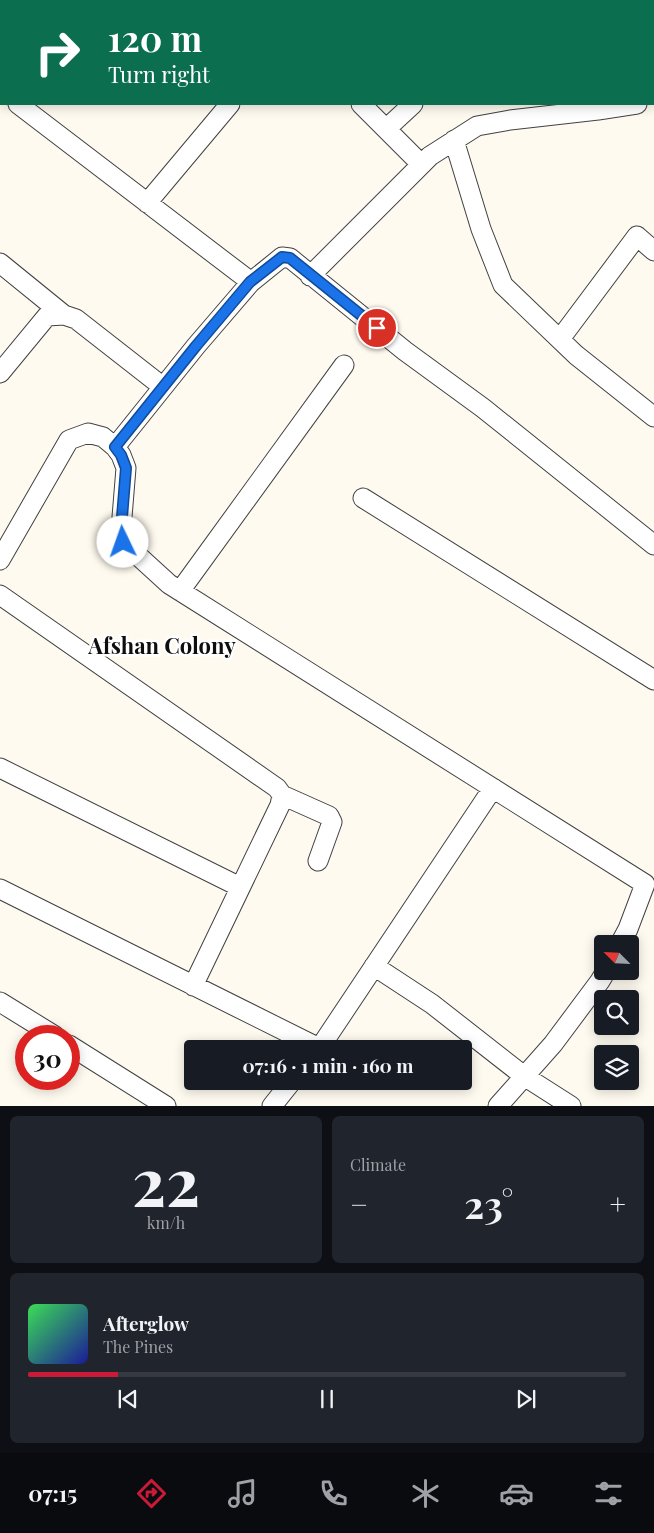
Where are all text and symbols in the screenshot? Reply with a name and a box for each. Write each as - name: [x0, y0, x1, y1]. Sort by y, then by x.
- text: 120 m: [108, 14, 202, 61]
- icon: right: [25, 20, 90, 85]
- text: Turn right: [108, 59, 210, 89]
- pin: [356, 307, 398, 349]
- icon: arrive: [363, 314, 391, 342]
- position arrow: [96, 515, 148, 567]
- district label: Afshan Colony: [87, 630, 236, 660]
- north arrow: [594, 935, 639, 980]
- map controls: [594, 935, 639, 1090]
- button: search: [594, 990, 639, 1035]
- speed limit sign: 30: [15, 1025, 80, 1090]
- button: layers: [594, 1045, 639, 1090]
- text: 07:16 · 1 min · 160 m: [243, 1052, 413, 1078]
- text: 22: [132, 1136, 200, 1222]
- text: Climate: [350, 1154, 406, 1175]
- text: 23°: [464, 1178, 513, 1229]
- text: −: [350, 1185, 368, 1222]
- text: +: [610, 1185, 626, 1222]
- text: km/h: [147, 1212, 185, 1233]
- text: Afterglow: [103, 1310, 189, 1336]
- text: The Pines: [103, 1336, 173, 1357]
- icon: previous: [114, 1385, 142, 1413]
- icon: pause: [313, 1385, 341, 1413]
- icon: next: [512, 1385, 540, 1413]
- icon: directions: [134, 1476, 169, 1511]
- icon: music: [225, 1476, 260, 1511]
- icon: phone: [316, 1476, 351, 1511]
- icon: climate: [408, 1476, 443, 1511]
- icon: car: [499, 1476, 534, 1511]
- icon: filters: [591, 1476, 626, 1511]
- text: 07:15: [28, 1478, 77, 1508]

